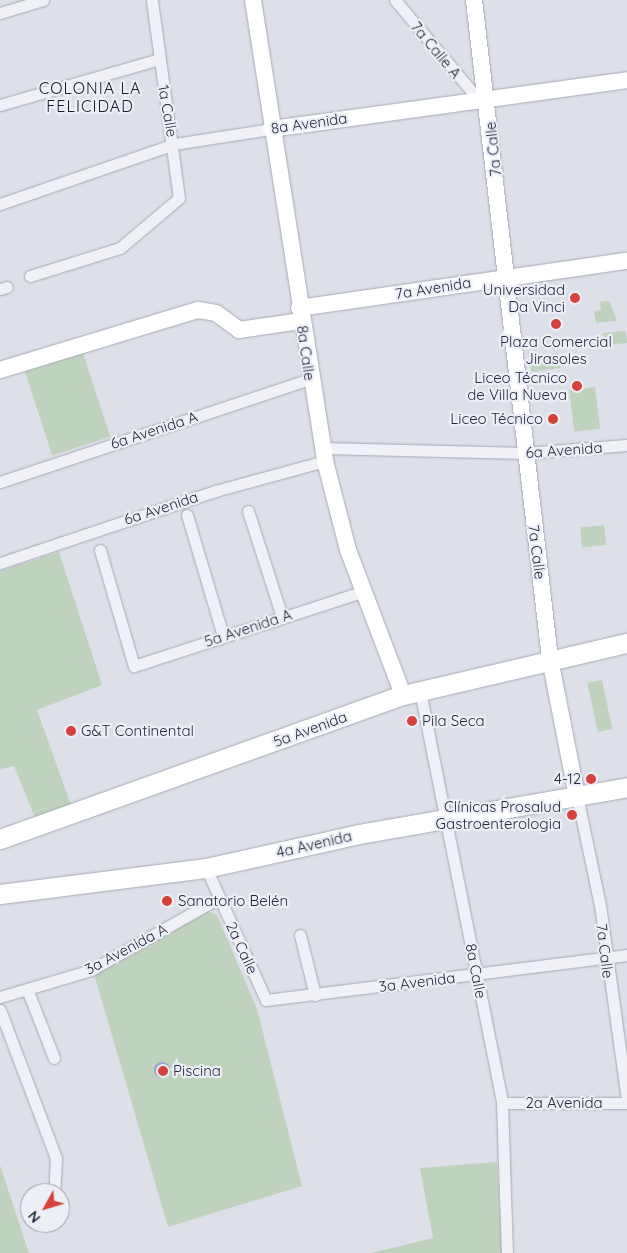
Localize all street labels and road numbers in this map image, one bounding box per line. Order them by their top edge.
street label: 7a Calle A [407,18,465,82]
street label: 1a Calle [155,83,181,139]
street label: 8a Avenida [270,109,348,137]
street label: 7a Calle [481,121,505,177]
street label: 7a Avenida [394,273,472,303]
street label: 8a Calle [293,324,319,382]
street label: 6a Avenida A [108,407,200,453]
street label: 6a Avenida [525,438,603,462]
street label: 6a Avenida [122,488,200,528]
street label: 7a Calle [525,524,549,580]
street label: 5a Avenida A [202,605,294,651]
street label: 5a Avenida [271,707,349,751]
street label: 4a Avenida [275,827,353,861]
street label: 2a Calle [222,919,262,977]
street label: 3a Avenida A [82,920,170,978]
street label: 7a Calle [593,923,617,979]
street label: 8a Calle [462,942,490,1000]
street label: 3a Avenida [378,968,456,996]
street label: 2a Avenida [525,1094,603,1112]

